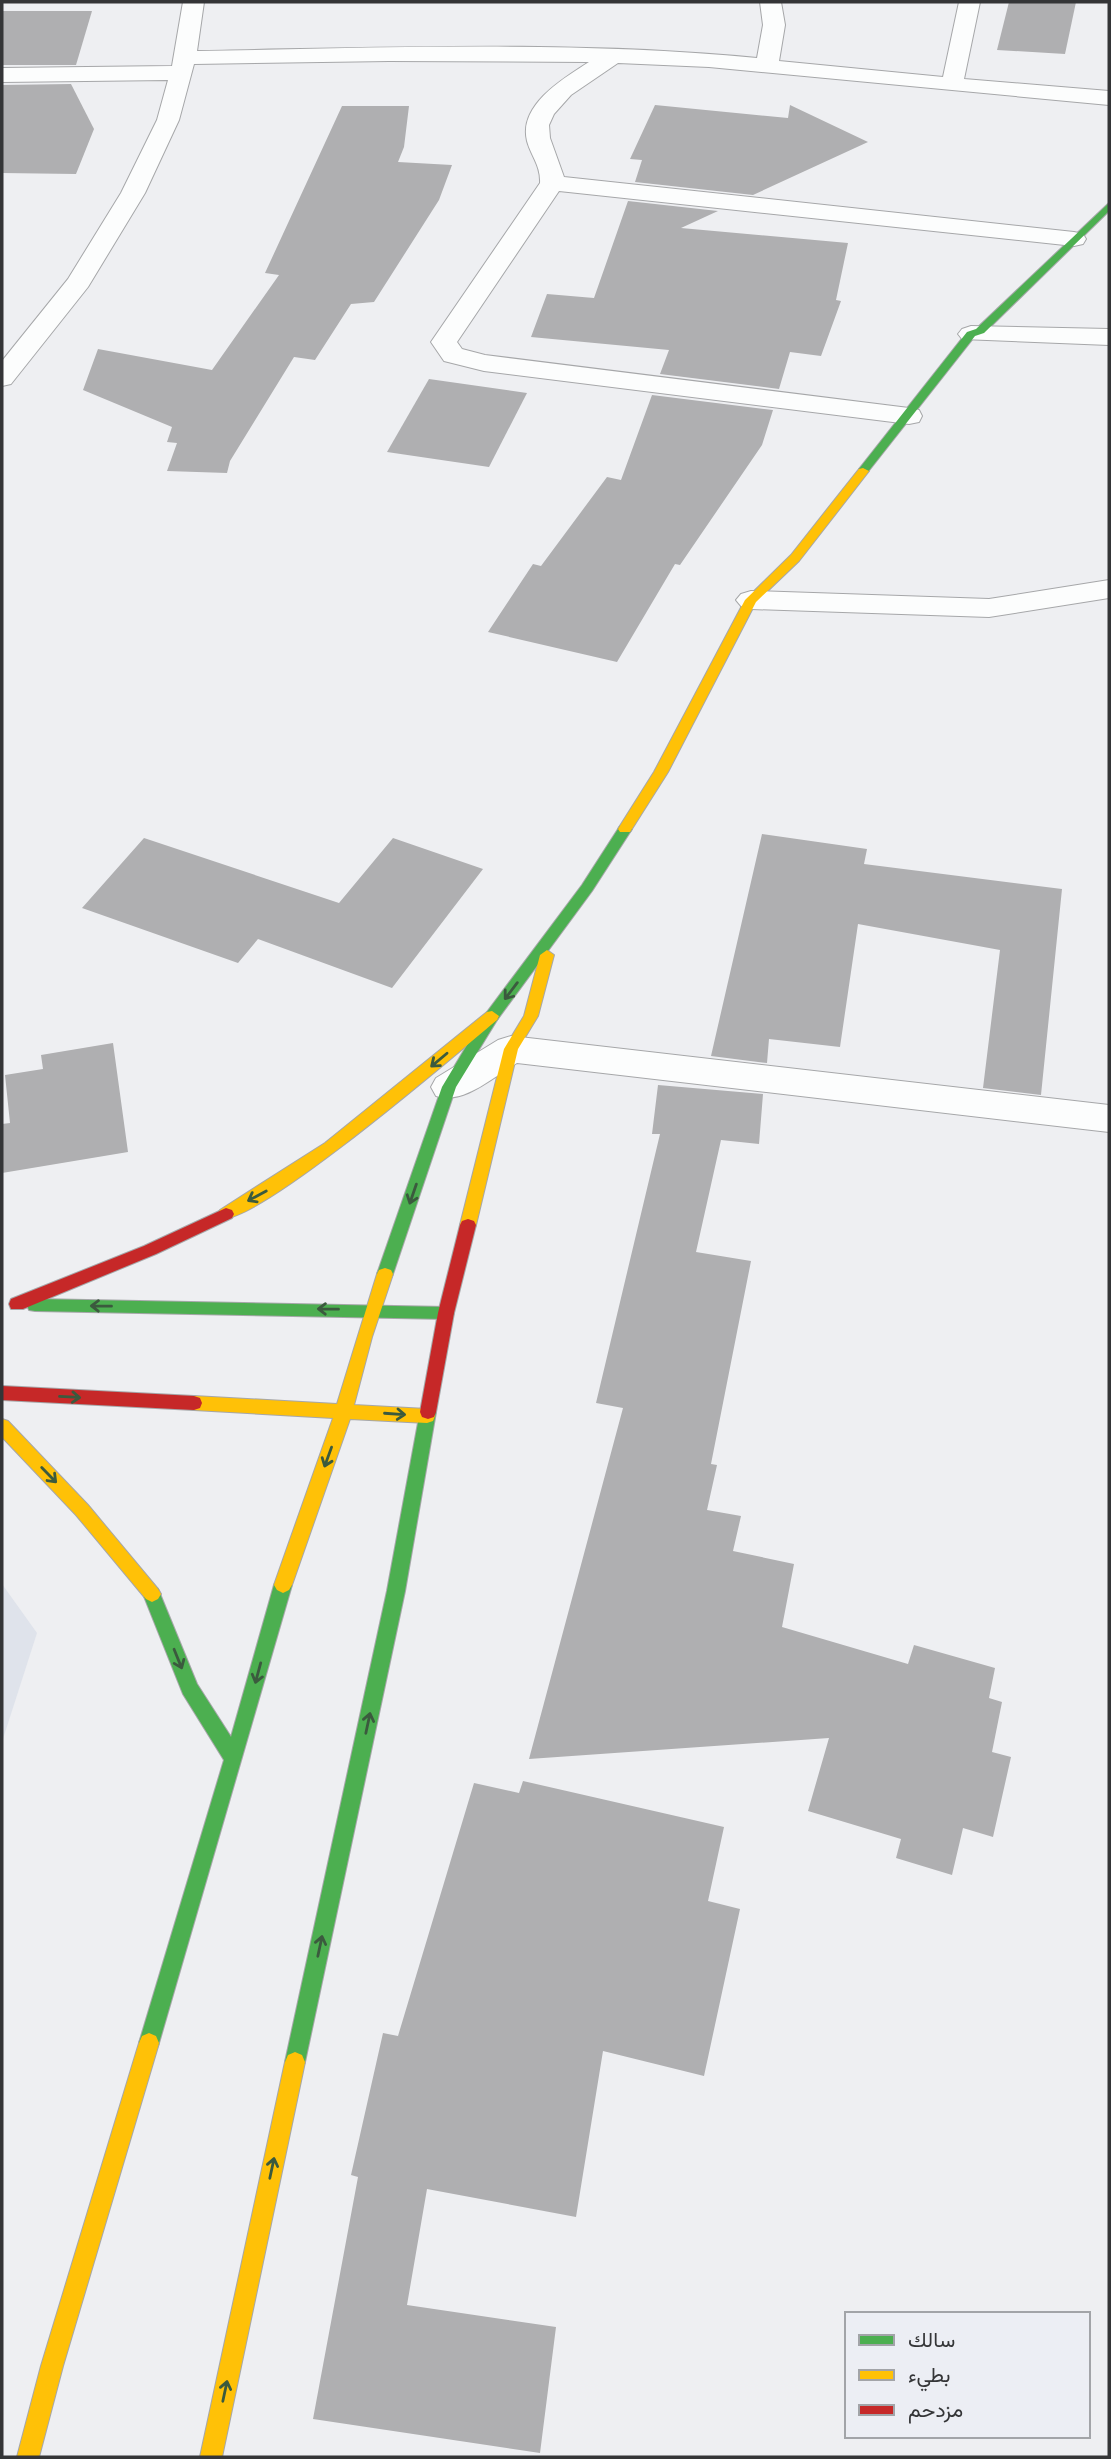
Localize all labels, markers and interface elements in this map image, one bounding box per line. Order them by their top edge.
one-way arrow [504,981,519,1000]
one-way arrow [431,1052,449,1068]
one-way arrow [406,1182,418,1204]
one-way arrow [247,1189,268,1203]
one-way arrow [90,1299,113,1312]
one-way arrow [317,1302,340,1316]
one-way arrow [58,1390,81,1403]
one-way arrow [383,1408,406,1421]
one-way arrow [321,1445,333,1467]
one-way arrow [40,1467,57,1484]
one-way arrow [172,1648,185,1670]
one-way arrow [251,1661,264,1684]
one-way arrow [361,1712,375,1735]
one-way arrow [314,1935,327,1958]
one-way arrow [266,2157,280,2180]
legend [845,2312,1090,2438]
text: سالك [908,2326,955,2352]
text: بطيء [908,2361,951,2392]
one-way arrow [219,2380,232,2402]
text: مزدحم [908,2396,963,2424]

